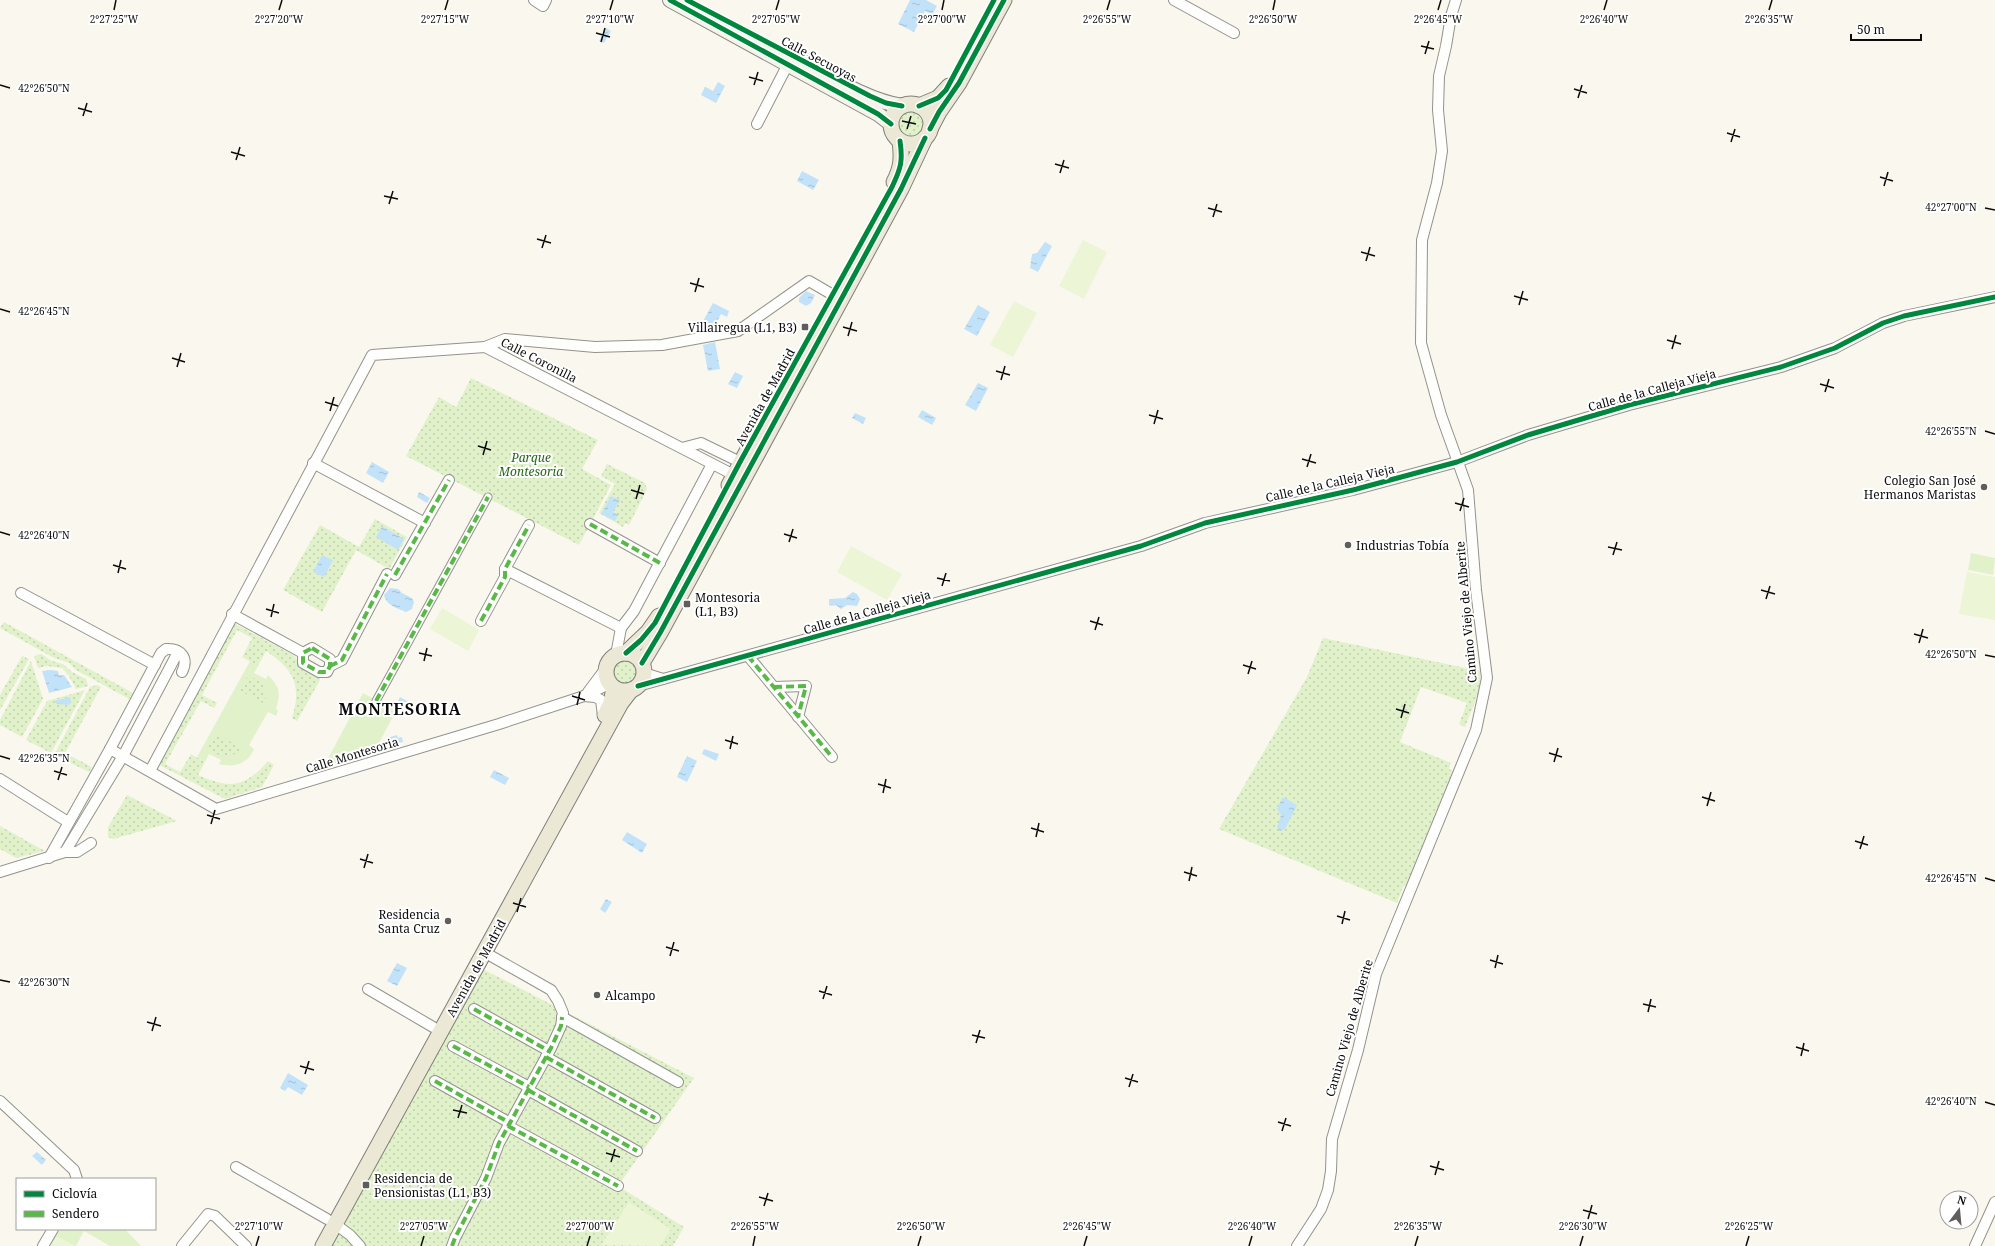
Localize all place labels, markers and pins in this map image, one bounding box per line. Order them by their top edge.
place label: Villairegua (L1, B3) [688,319,797,336]
marker: Villairegua (L1, B3) [800,322,810,332]
place label: Colegio San José Hermanos Maristas [1864,472,1976,503]
marker: Colegio San José Hermanos Maristas [1979,482,1989,492]
place label: Industrias Tobía [1356,537,1449,554]
marker: Industrias Tobía [1343,540,1353,550]
place label: Montesoria (L1, B3) [695,589,760,620]
marker: Montesoria (L1, B3) [682,599,692,609]
place label: Residencia Santa Cruz [378,906,440,937]
marker: Residencia Santa Cruz [443,916,453,926]
place label: Alcampo [605,987,656,1004]
marker: Alcampo [592,990,602,1000]
place label: Residencia de Pensionistas (L1, B3) [374,1170,491,1201]
marker: Residencia de Pensionistas (L1, B3) [361,1180,371,1190]

